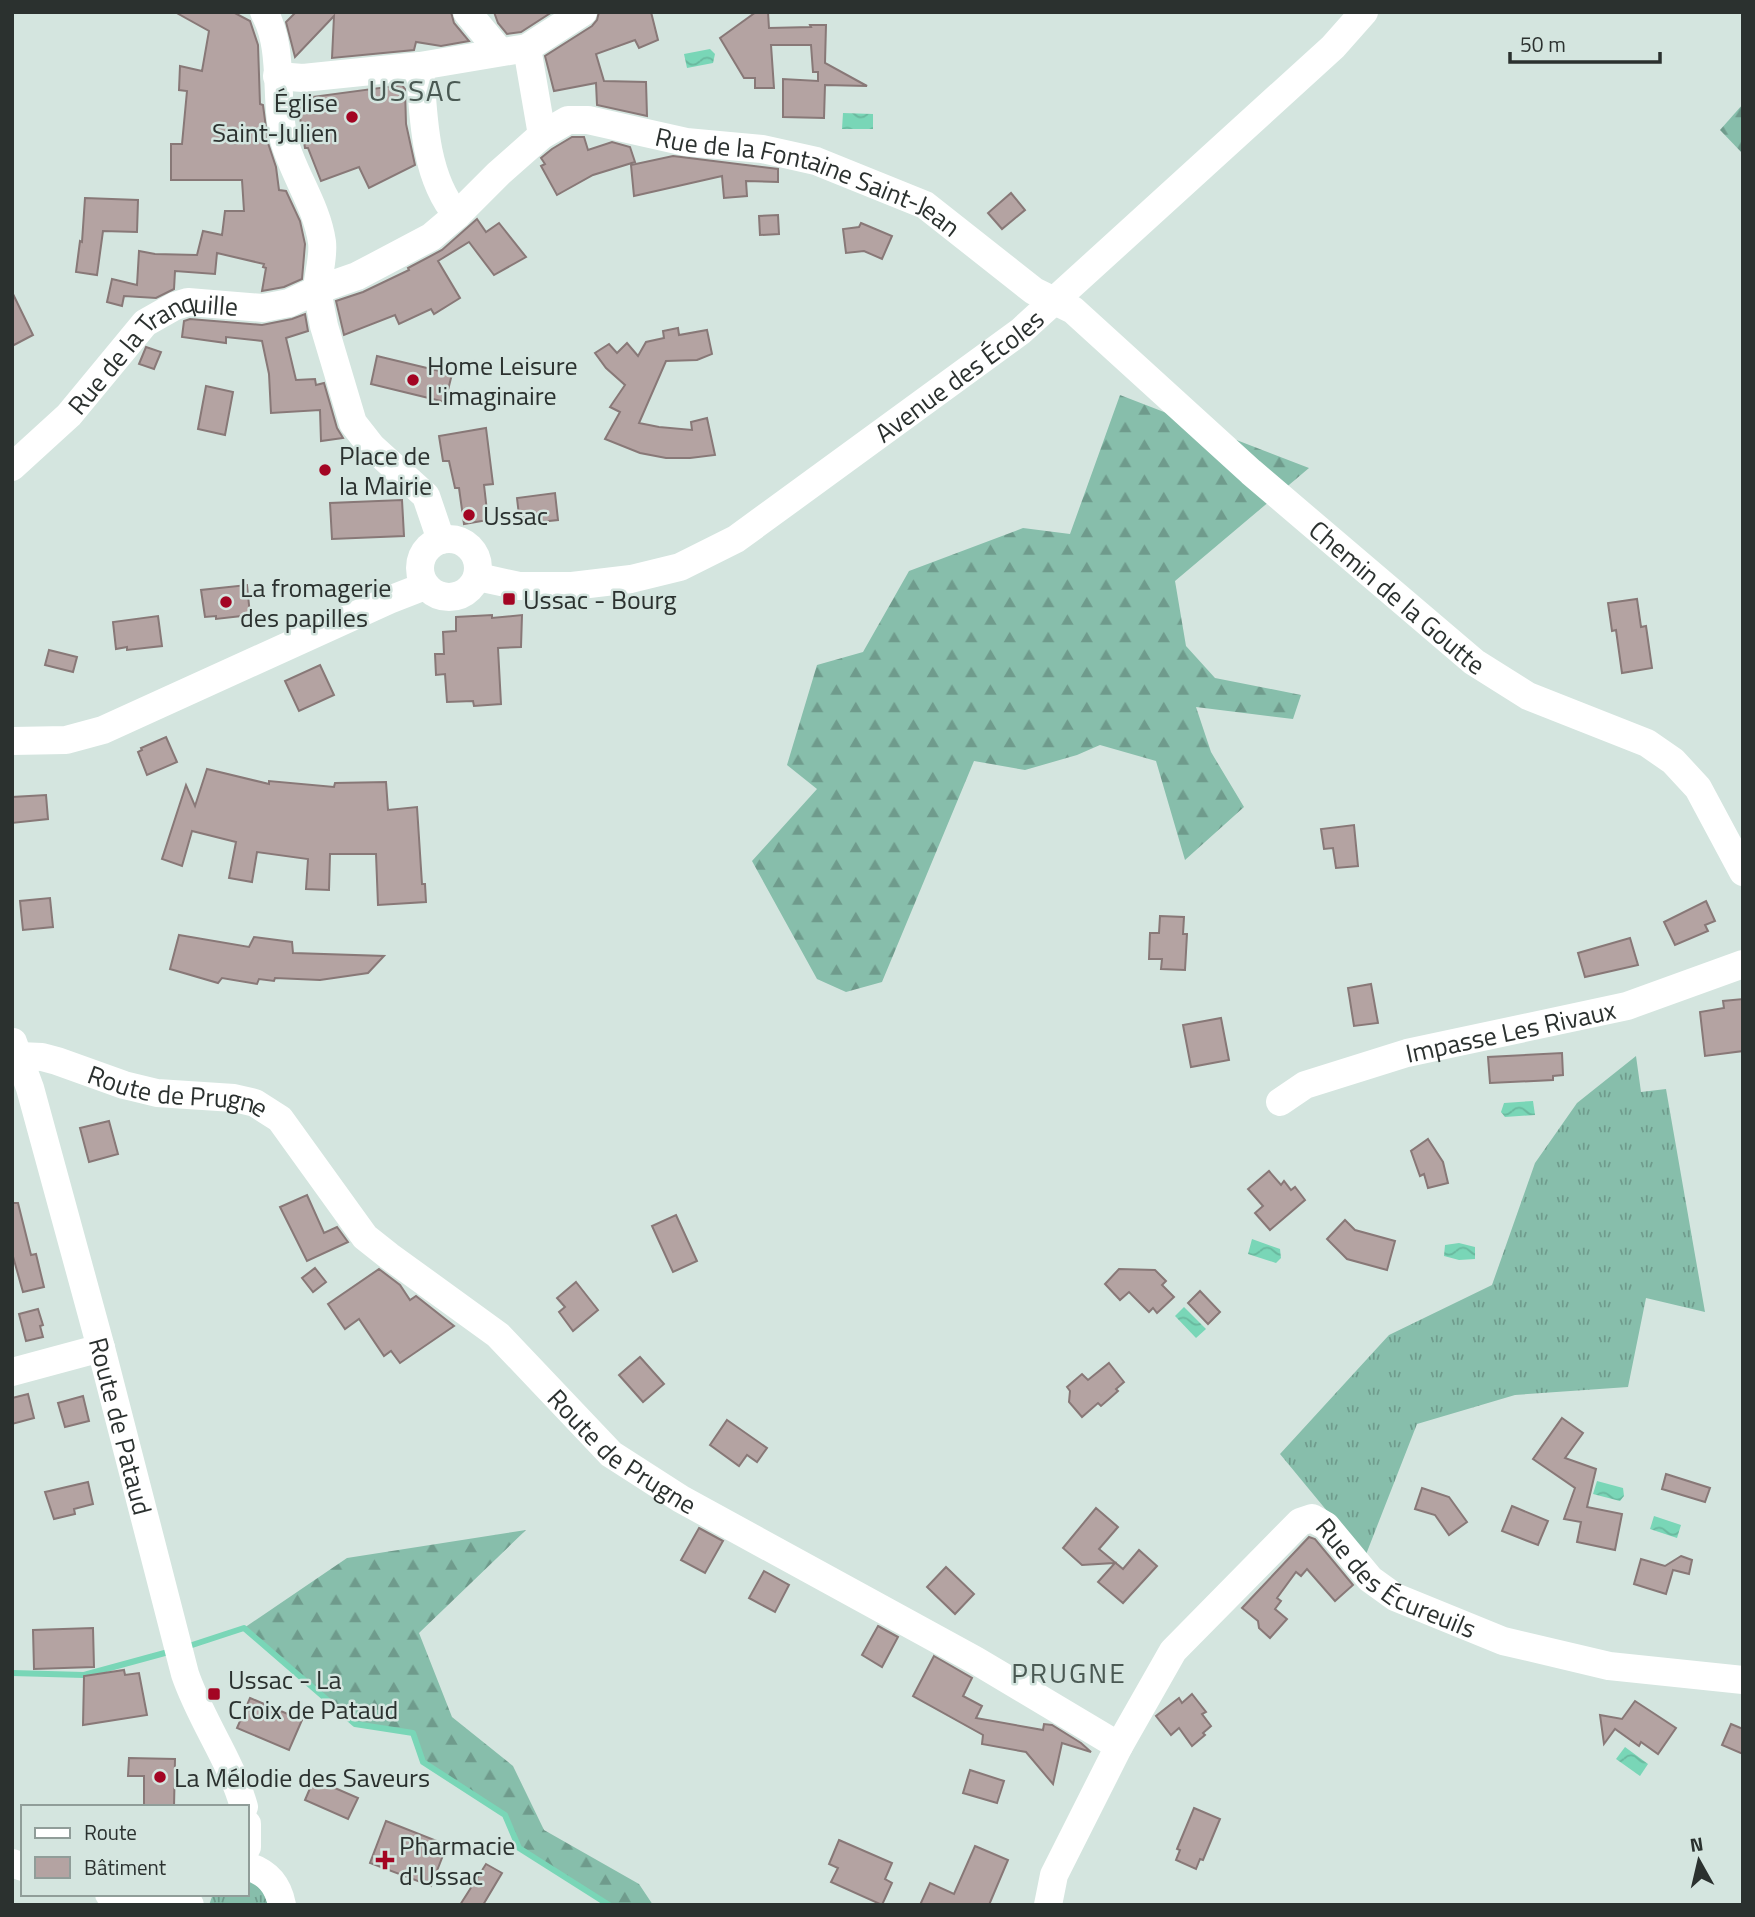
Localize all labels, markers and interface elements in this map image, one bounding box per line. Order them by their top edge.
scale bar [1510,21,1660,65]
text: 50 m [1520,28,1566,60]
district label: USSAC [368,67,464,113]
place label: Église Saint-Julien [212,83,338,152]
marker: Église Saint-Julien [344,109,360,125]
street label: Rue de la Fontaine Saint-Jean [652,116,969,246]
street label: Rue de la Tranquille [58,282,240,423]
street label: Avenue des Écoles [866,300,1052,451]
place label: Home Leisure L'imaginaire [427,346,578,415]
marker: Home Leisure L'imaginaire [405,372,421,388]
place label: Place de la Mairie [339,436,432,505]
marker: Place de la Mairie [317,462,333,478]
place label: Ussac [483,496,548,535]
marker: Ussac [461,507,477,523]
street label: Chemin de la Goutte [1301,510,1493,684]
place label: La fromagerie des papilles [240,568,391,637]
place label: Ussac - Bourg [523,580,677,619]
marker: Ussac - Bourg [501,591,517,607]
marker: La fromagerie des papilles [218,594,234,610]
street label: Impasse Les Rivaux [1402,989,1619,1072]
street label: Route de Prugne [83,1054,276,1126]
street label: Route de Pataud [79,1333,163,1519]
street label: Route de Prugne [539,1380,704,1523]
street label: Rue des Écureuils [1307,1509,1482,1648]
district label: PRUGNE [1011,1651,1127,1694]
place label: Ussac - La Croix de Pataud [228,1660,398,1729]
marker: Ussac - La Croix de Pataud [206,1686,222,1702]
place label: La Mélodie des Saveurs [174,1758,430,1797]
marker: La Mélodie des Saveurs [152,1769,168,1785]
legend [21,1805,248,1896]
text: Route [84,1816,137,1848]
place label: Pharmacie d'Ussac [399,1826,515,1895]
north arrow [1664,1826,1734,1896]
text: N [1688,1828,1705,1859]
text: Bâtiment [84,1851,167,1883]
marker: Pharmacie d'Ussac [377,1852,393,1868]

